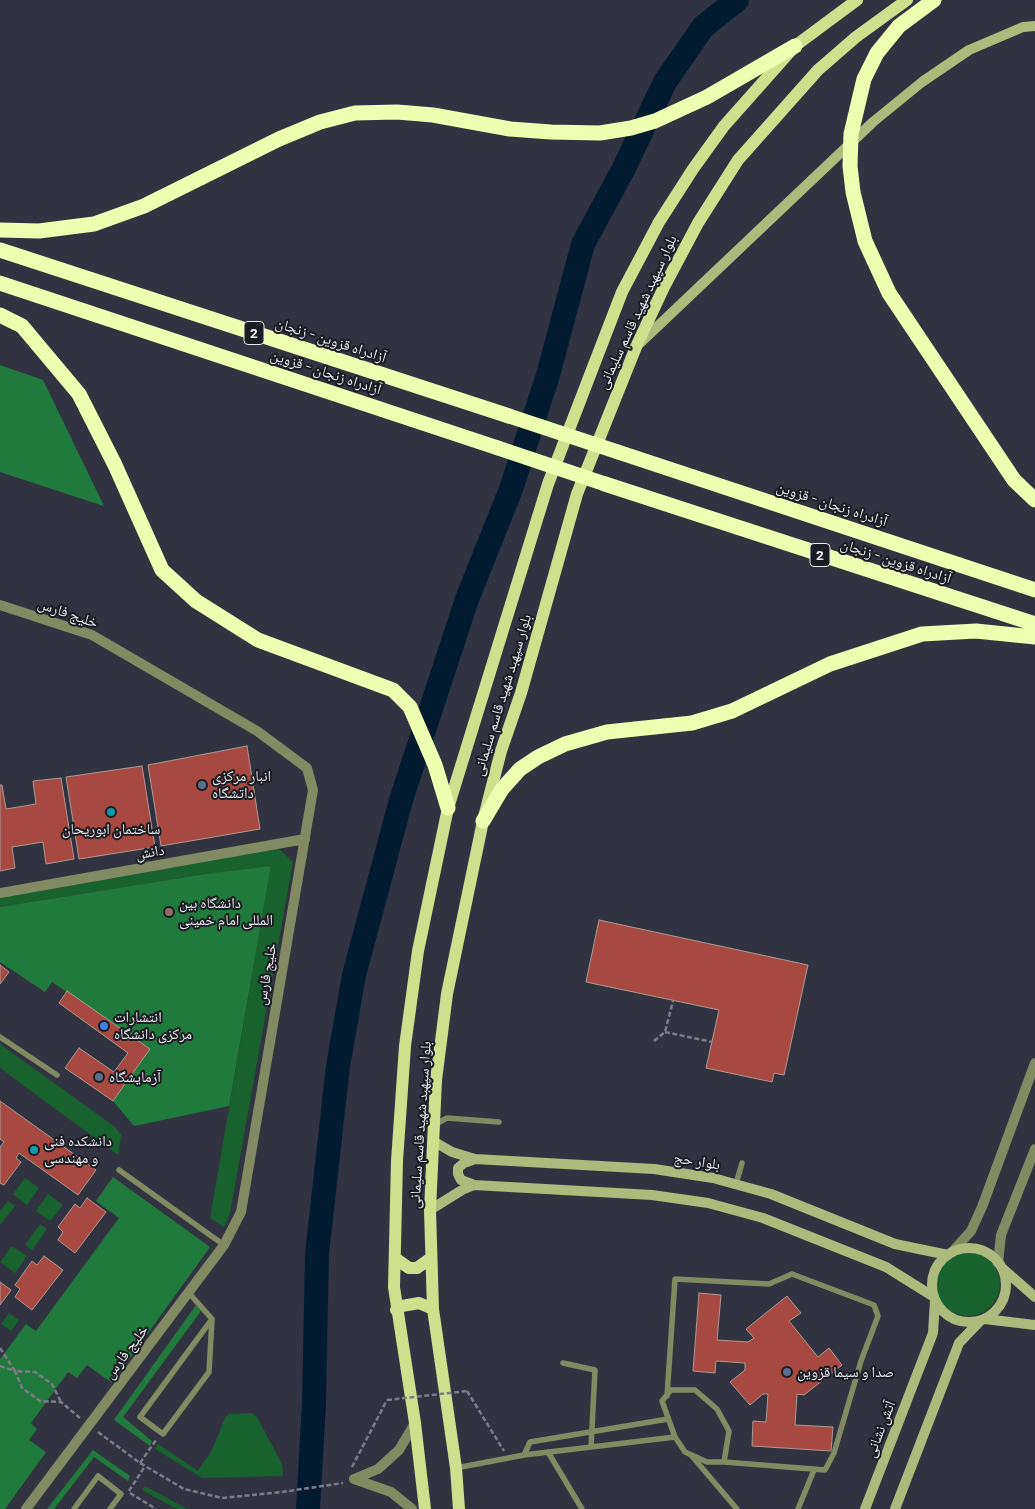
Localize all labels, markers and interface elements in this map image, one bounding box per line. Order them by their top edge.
street label: بلوار سپهبد شهید قاسم سلیمانی [593,232,681,392]
street label: آزادراه قزوین - زنجان [273,314,389,366]
road number: 2 [244,322,264,344]
street label: آزادراه زنجان - قزوین [268,346,384,398]
street label: آزادراه زنجان - قزوین [774,478,890,530]
street label: آزادراه قزوین - زنجان [838,535,954,587]
road number: 2 [810,544,830,566]
street label: خلیج فارس [35,594,101,632]
street label: بلوار سپهبد شهید قاسم سلیمانی [469,612,535,778]
place label: انبار مرکزی داتشگاه [212,767,271,802]
marker: انبار مرکزی داتشگاه [196,779,208,791]
marker: ساختمان ابوریحان [105,806,117,818]
place label: ساختمان ابوریحان [62,820,160,838]
street label: دانش [134,841,166,863]
place label: دانشگاه بین المللی امام خمینی [179,894,273,929]
marker: دانشگاه بین المللی امام خمینی [163,906,175,918]
street label: خلیج فارس [252,942,280,1006]
place label: انتشارات مرکزی دانشگاه [114,1008,192,1043]
marker: انتشارات مرکزی دانشگاه [98,1020,110,1032]
street label: بلوار سپهبد شهید قاسم سلیمانی [405,1041,435,1209]
place label: آزمایشگاه [109,1068,161,1086]
marker: آزمایشگاه [93,1071,105,1083]
place label: دانشکده فنی و مهندسی [44,1132,112,1167]
marker: دانشکده فنی و مهندسی [28,1144,40,1156]
street label: بلوار حج [673,1148,721,1174]
street label: خلیج فارس [100,1322,152,1382]
place label: صدا و سیما قزوین [797,1363,894,1381]
marker: صدا و سیما قزوین [781,1366,793,1378]
street label: آتش نشانی [861,1398,899,1460]

